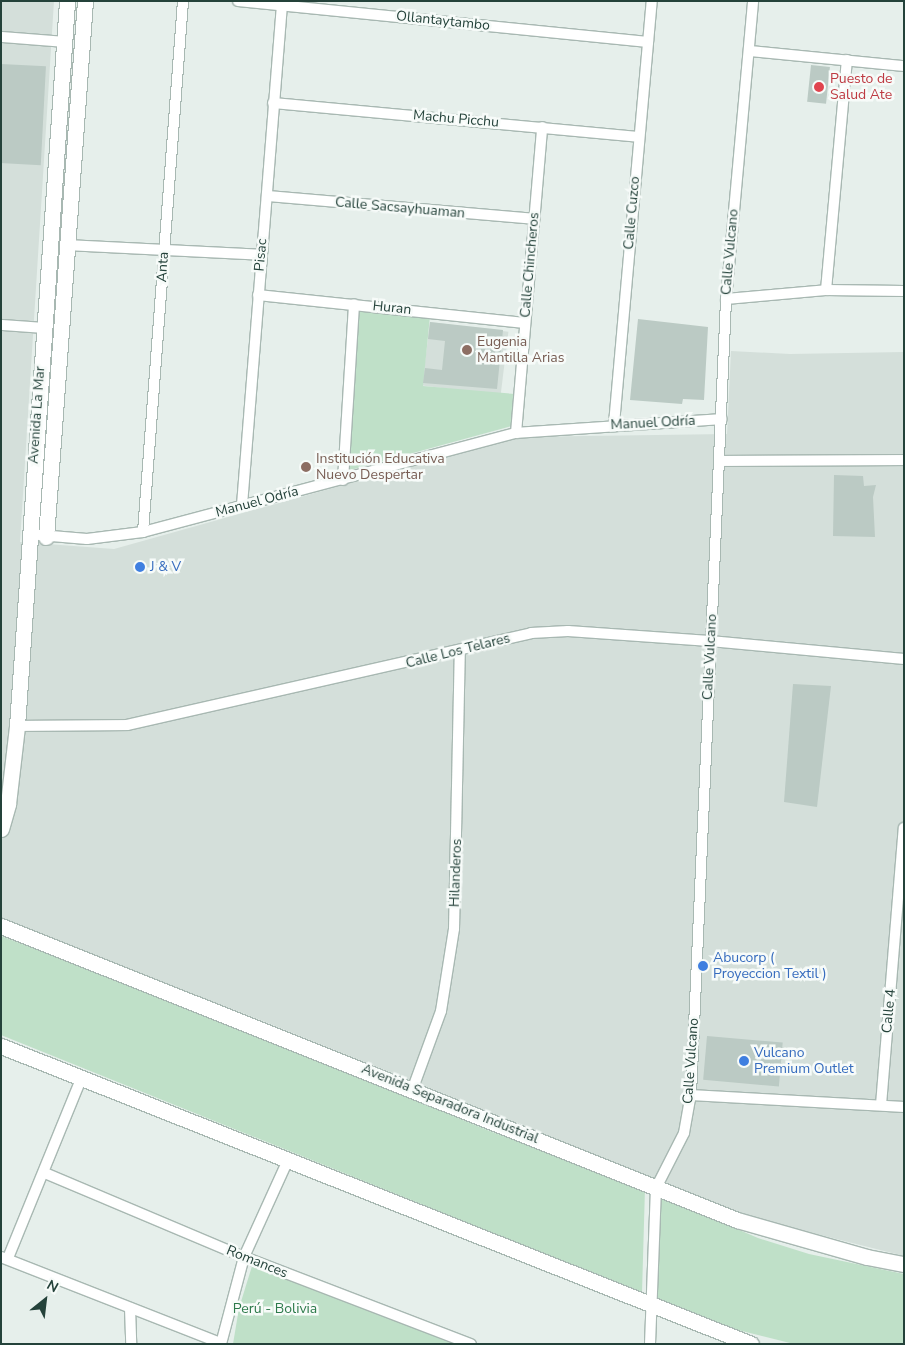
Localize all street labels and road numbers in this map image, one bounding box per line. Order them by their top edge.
street label: Ollantaytambo [395,8,491,34]
street label: Machu Picchu [412,107,500,131]
street label: Calle Cuzco [620,176,644,250]
street label: Calle Sacsayhuaman [334,194,466,222]
street label: Calle Vulcano [718,208,742,296]
street label: Calle Chincheros [517,212,543,318]
street label: Pisac [251,238,271,272]
street label: Anta [154,251,172,283]
street label: Huran [372,298,412,318]
street label: Avenida La Mar [25,366,49,464]
street label: Manuel Odría [610,412,696,434]
street label: Manuel Odría [214,483,300,521]
street label: Calle Vulcano [699,613,721,701]
street label: Calle Los Telares [404,630,512,672]
street label: Hilanderos [446,838,466,908]
street label: Calle 4 [879,988,899,1034]
street label: Calle Vulcano [680,1017,702,1105]
street label: Avenida Separadora Industrial [359,1061,541,1147]
street label: Romances [224,1242,290,1282]

